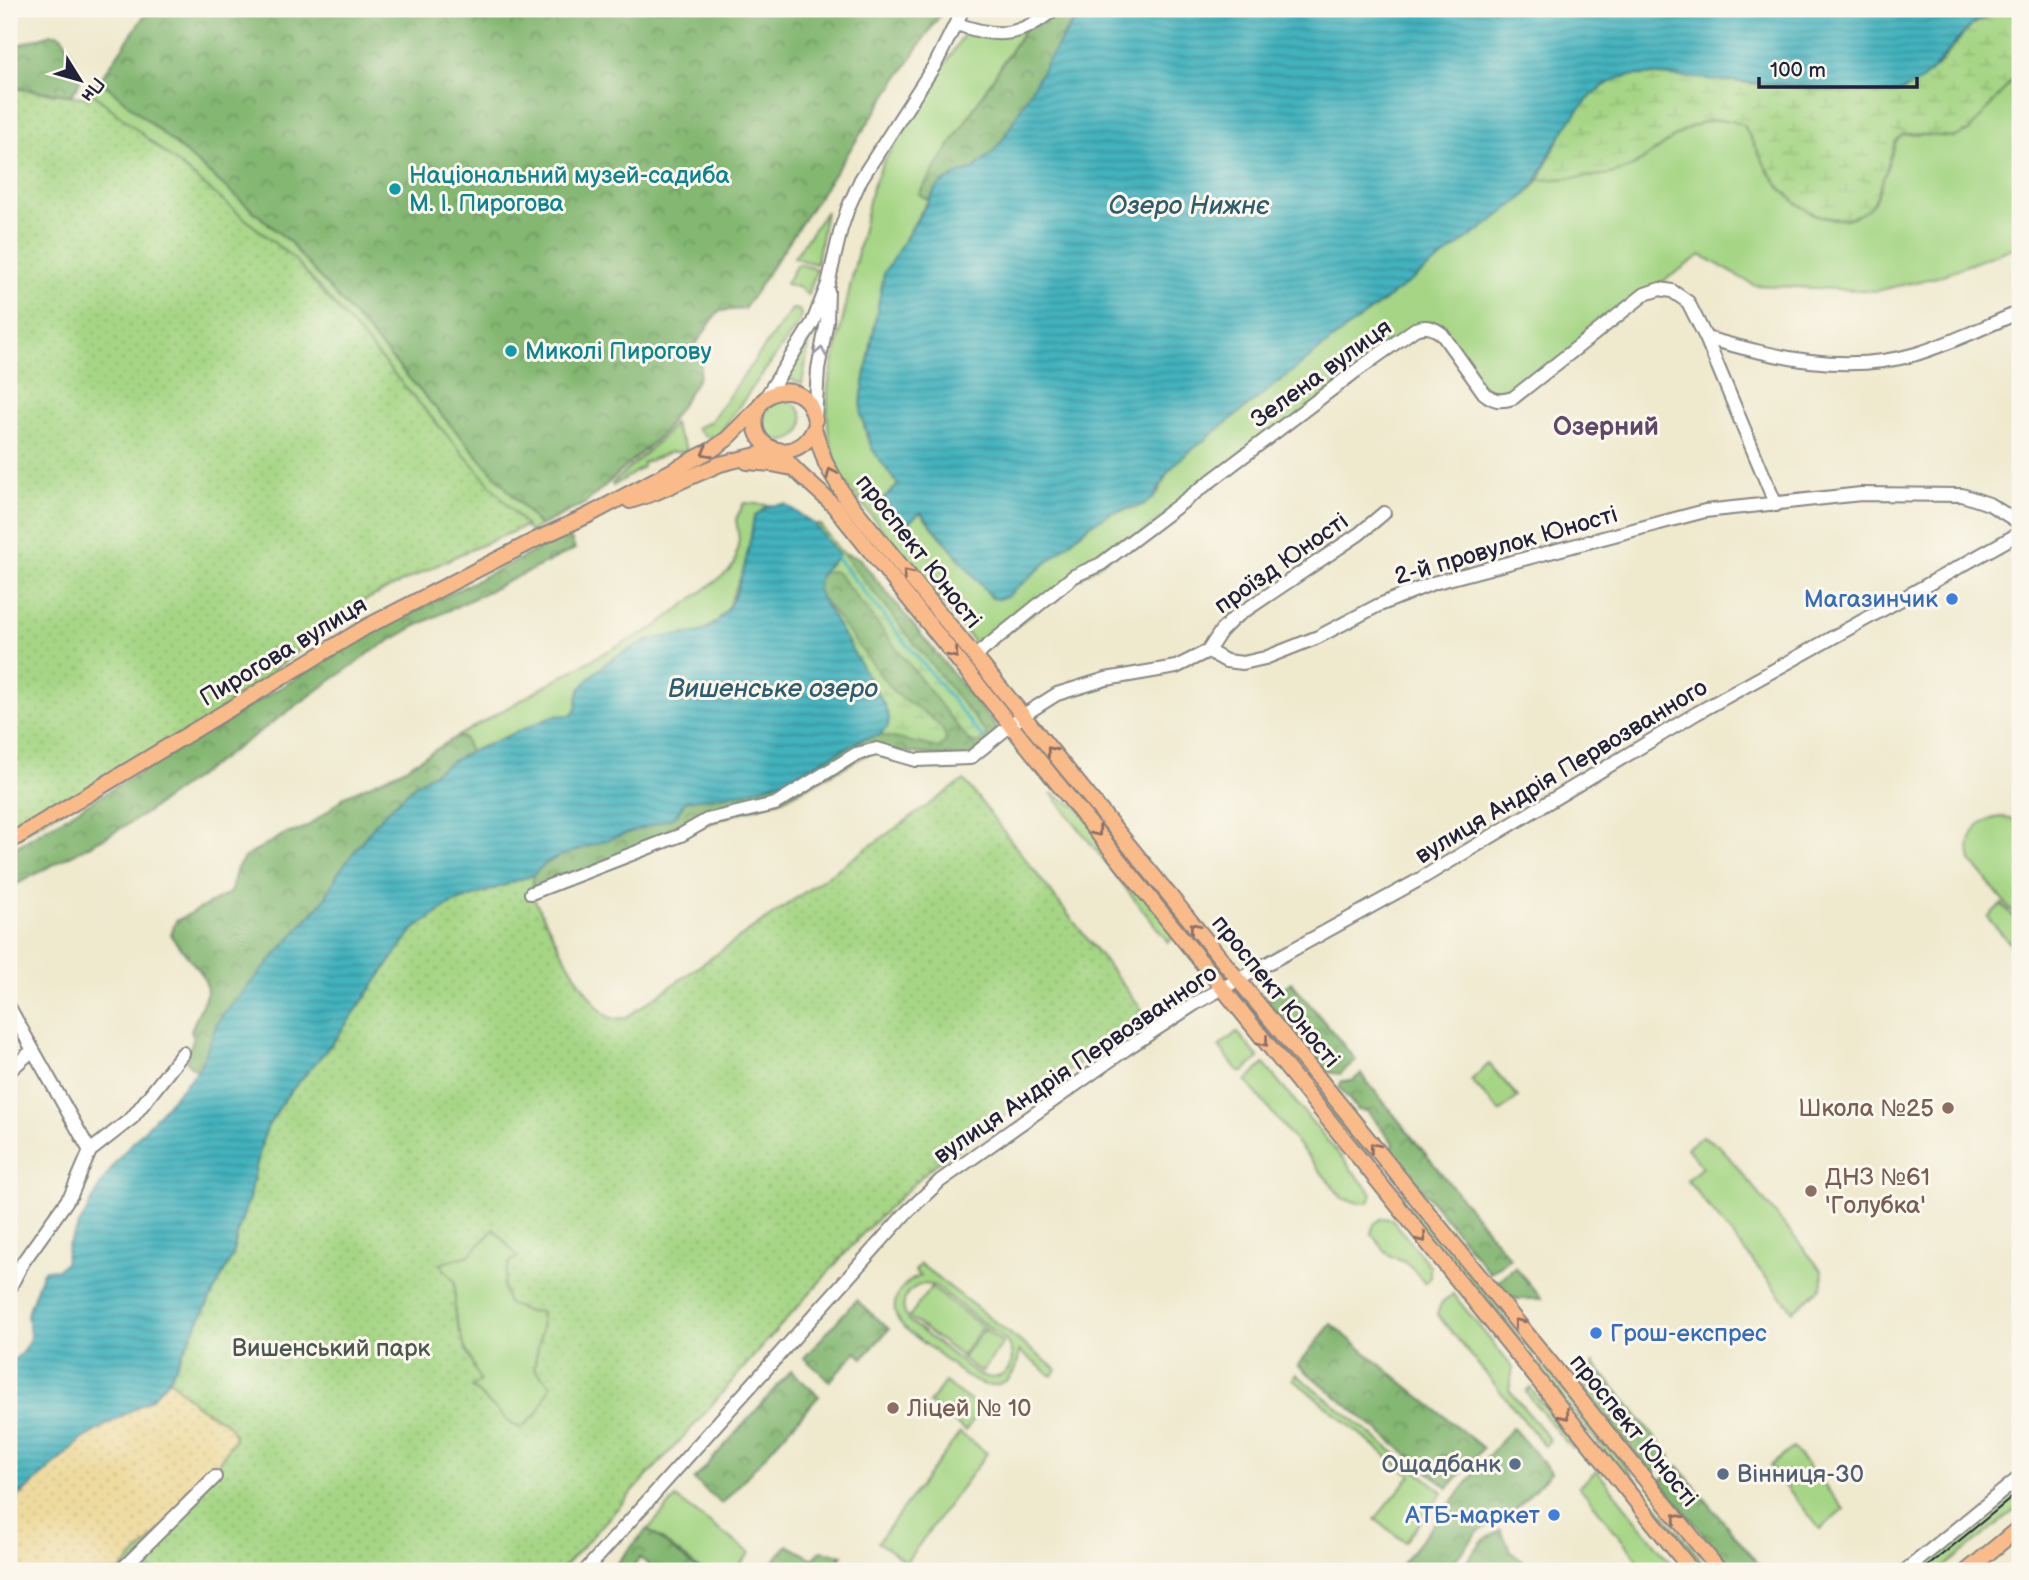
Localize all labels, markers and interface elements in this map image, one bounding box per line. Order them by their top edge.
north arrow [46,46,116,116]
scale bar [1759,46,1917,90]
text: 100 m [1770,58,1826,83]
text: Пн [76,72,109,106]
place label: Національний музей-садиба М. І. Пирогова [409,161,730,218]
marker: Національний музей-садиба М. І. Пирогова [387,181,403,197]
water label: Озеро Нижнє [1108,191,1270,222]
street label: Зелена вулиця [1245,313,1397,434]
place label: Миколі Пирогову [525,337,711,366]
marker: Миколі Пирогову [503,343,519,359]
one-way arrow [813,346,828,358]
district label: Озерний [1553,412,1659,443]
one-way arrow [701,444,714,457]
one-way arrow [825,468,839,480]
street label: проспект Юності [849,468,988,634]
street label: 2-й провулок Юності [1391,500,1621,591]
street label: проїзд Юності [1209,507,1354,620]
one-way arrow [903,570,915,583]
place label: Магазинчик [1804,585,1938,614]
street label: Пирогова вулиця [194,590,372,713]
marker: Магазинчик [1944,591,1960,607]
one-way arrow [946,647,959,659]
street label: вулиця Андрія Первозванного [1410,673,1713,870]
water label: Вишенське озеро [668,674,878,705]
one-way arrow [1046,747,1059,759]
one-way arrow [1088,824,1101,837]
street label: проспект Юності [1205,909,1346,1073]
one-way arrow [1190,923,1203,935]
street label: вулиця Андрія Первозванного [928,959,1222,1170]
one-way arrow [1255,1034,1268,1046]
place label: Школа №25 [1798,1094,1934,1123]
marker: Школа №25 [1940,1100,1956,1116]
one-way arrow [1370,1142,1382,1155]
place label: ДНЗ №61 'Голубка' [1825,1163,1930,1220]
marker: ДНЗ №61 'Голубка' [1803,1183,1819,1199]
one-way arrow [1414,1229,1426,1242]
one-way arrow [1513,1318,1526,1331]
place label: Грош-експрес [1610,1319,1767,1348]
marker: Грош-експрес [1588,1325,1604,1341]
park label: Вишенський парк [232,1334,430,1363]
street label: проспект Юності [1563,1348,1704,1512]
place label: Ліцей № 10 [906,1394,1031,1423]
marker: Ліцей № 10 [885,1400,901,1416]
one-way arrow [1557,1406,1569,1419]
place label: Ощадбанк [1382,1450,1501,1479]
marker: Ощадбанк [1507,1456,1523,1472]
place label: Вінниця-30 [1737,1460,1864,1489]
marker: Вінниця-30 [1715,1466,1731,1482]
place label: АТБ-маркет [1404,1501,1540,1530]
marker: АТБ-маркет [1546,1507,1562,1523]
one-way arrow [1673,1514,1685,1527]

